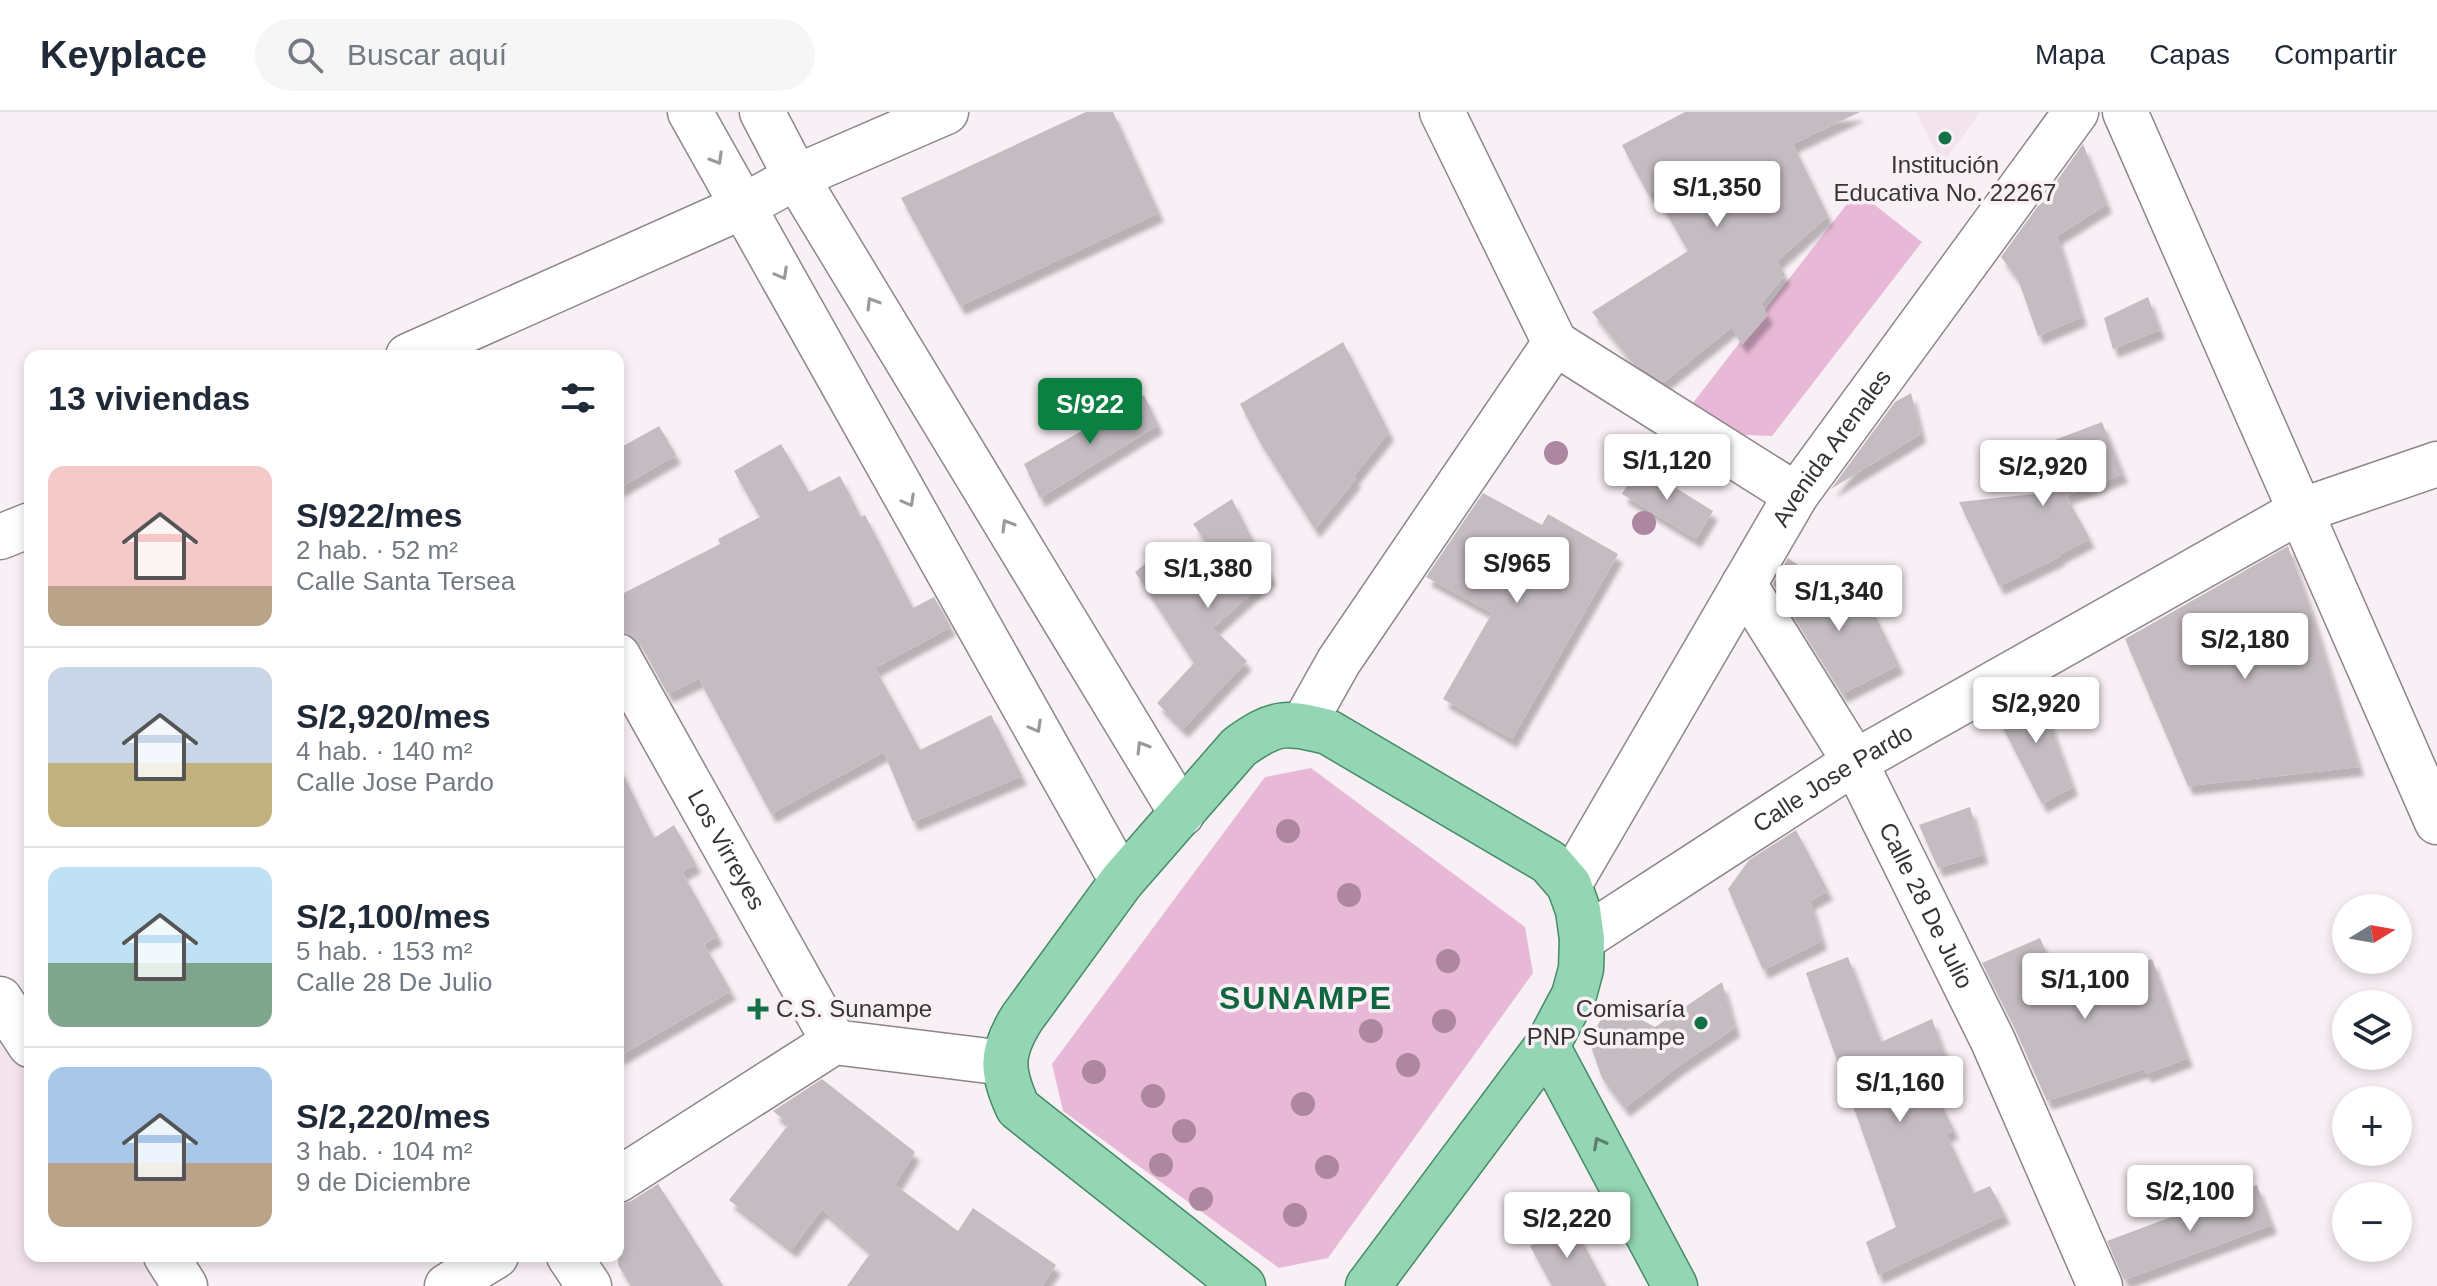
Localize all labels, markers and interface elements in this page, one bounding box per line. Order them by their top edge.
search box [255,19,815,91]
icon: search [283,33,327,77]
text: Keyplace [40,34,207,76]
text: Buscar aquí [347,38,507,71]
text: Mapa [2035,39,2105,70]
text: Capas [2149,39,2230,70]
text: Compartir [2274,39,2397,70]
marker: Institución Educativa No. 22267 [1936,129,1954,147]
one-way arrow [707,150,723,165]
place label: Institución Educativa No. 22267 [1834,151,2056,206]
pin: S/1,350 [1643,161,1791,229]
text: S/1,350 [1672,172,1762,202]
one-way arrow [772,265,788,280]
one-way arrow [867,297,882,312]
street label: Avenida Arenales [1767,364,1896,531]
icon: filters [556,376,600,420]
pin: S/922 [1034,378,1146,446]
text: 13 viviendas [48,379,250,417]
text: S/922 [1056,389,1124,419]
pin: S/1,120 [1593,434,1741,502]
pin: S/2,920 [1969,440,2117,508]
text: S/1,120 [1622,445,1712,475]
text: S/2,920 [1998,451,2088,481]
one-way arrow [899,492,915,506]
text: S/922/mes [296,496,462,534]
icon: home [112,498,208,594]
one-way arrow [1001,519,1017,534]
text: 2 hab. · 52 m² [296,535,458,565]
pin: S/965 [1461,537,1573,605]
pin: S/1,380 [1134,542,1282,610]
text: S/965 [1483,548,1551,578]
text: S/1,380 [1163,553,1253,583]
pin: S/1,340 [1765,565,1913,633]
text: Calle Santa Tersea [296,566,515,596]
text: S/1,340 [1794,576,1884,606]
pin: S/2,180 [2171,613,2319,681]
text: S/2,180 [2200,624,2290,654]
pin: S/2,920 [1962,677,2110,745]
text: S/2,920 [1991,688,2081,718]
text: S/2,920/mes [296,697,491,735]
icon: home [112,699,208,795]
street label: Calle Jose Pardo [1748,718,1917,838]
one-way arrow [1026,719,1042,733]
text: 4 hab. · 140 m² [296,736,472,766]
one-way arrow [1136,741,1152,756]
text: Calle Jose Pardo [296,767,494,797]
street label: Los Virreyes [683,785,771,914]
street label: Calle 28 De Julio [1874,818,1979,993]
north arrow [2332,894,2412,974]
map controls [2332,894,2412,1262]
text: S/2,100/mes [296,897,491,935]
icon: home [112,899,208,995]
text: 5 hab. · 153 m² [296,936,472,966]
pin: S/1,100 [2011,953,2159,1021]
text: S/1,100 [2040,964,2130,994]
text: Calle 28 De Julio [296,967,493,997]
district label: SUNAMPE [1219,980,1393,1016]
button: layers [2332,990,2412,1070]
place label: C.S. Sunampe [776,995,932,1022]
place label: Comisaría PNP Sunampe [1527,995,1686,1050]
marker: C.S. Sunampe [747,998,769,1020]
marker: Comisaría PNP Sunampe [1692,1014,1710,1032]
pin: S/1,160 [1826,1056,1974,1124]
text: S/1,160 [1855,1067,1945,1097]
button: + [2332,1086,2412,1166]
text: S/2,220/mes [296,1097,491,1135]
icon: home [112,1099,208,1195]
text: 3 hab. · 104 m² [296,1136,472,1166]
one-way arrow [1593,1137,1608,1152]
pin: S/2,100 [2116,1165,2264,1233]
text: 9 de Diciembre [296,1167,471,1197]
text: S/2,100 [2145,1176,2235,1206]
button: − [2332,1182,2412,1262]
pin: S/2,220 [1493,1192,1641,1260]
text: S/2,220 [1522,1203,1612,1233]

